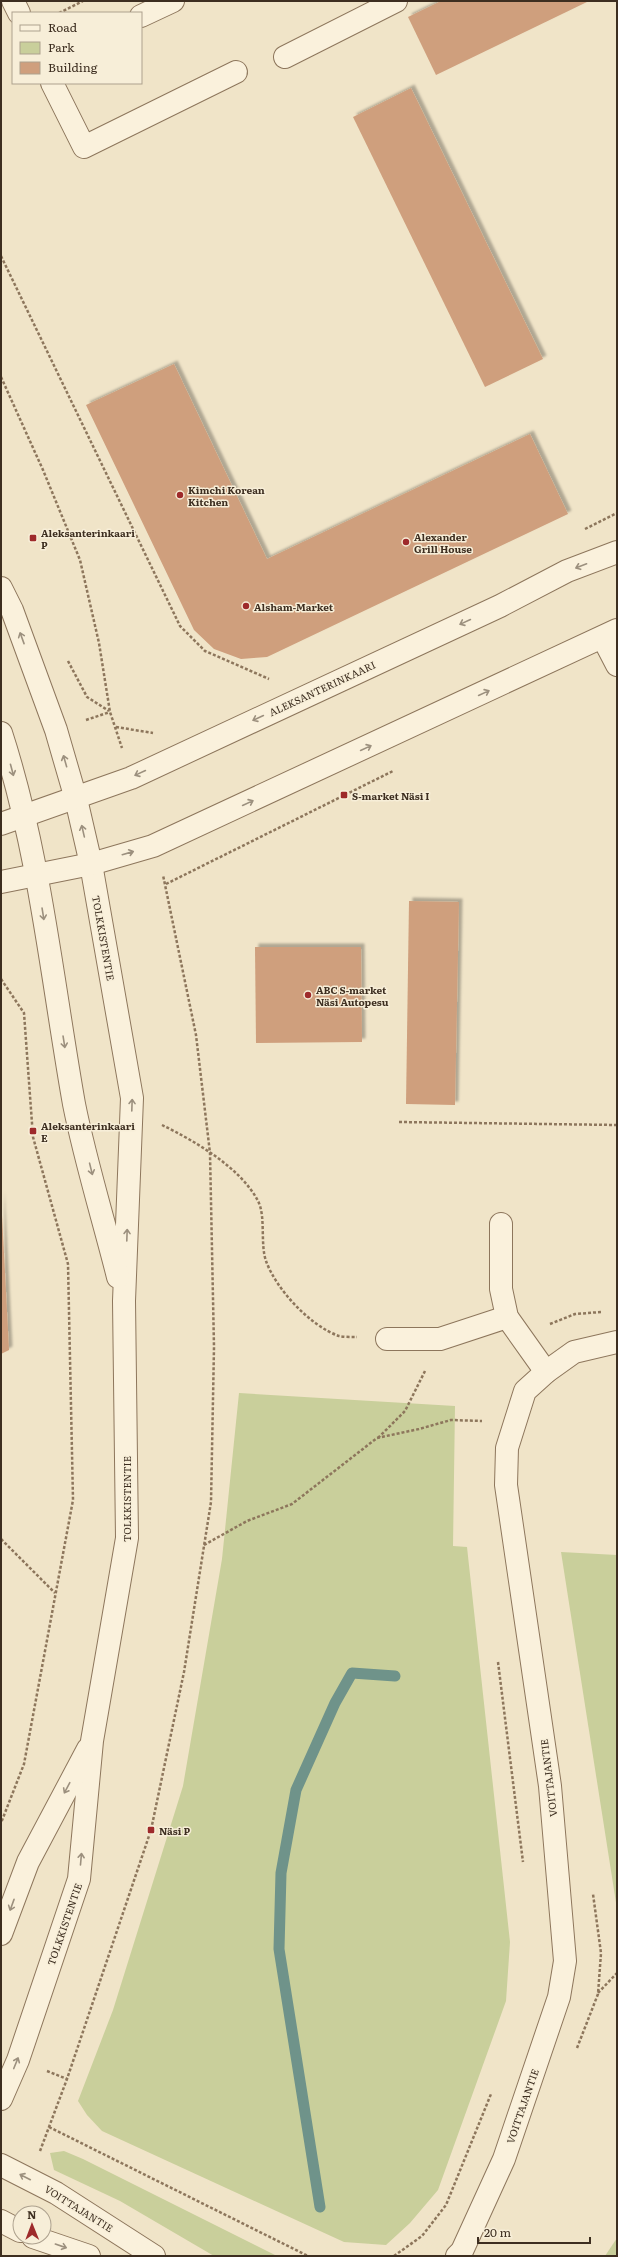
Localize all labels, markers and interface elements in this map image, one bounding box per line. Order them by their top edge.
legend [12,12,142,84]
text: Road [48,18,78,36]
text: Park [48,38,75,56]
text: Building [48,58,98,76]
place label: Kimchi Korean Kitchen [188,482,265,509]
marker: Kimchi Korean Kitchen [175,490,185,500]
place label: Aleksanterinkaari P [41,525,135,552]
place label: Alexander Grill House [414,529,472,556]
marker: Aleksanterinkaari P [28,533,38,543]
marker: Alexander Grill House [401,537,411,547]
one-way arrow [575,563,587,571]
place label: Alsham-Market [254,599,334,614]
marker: Alsham-Market [241,601,251,611]
one-way arrow [459,619,471,626]
one-way arrow [18,633,26,645]
street label: ALEKSANTERINKAARI [266,657,378,719]
one-way arrow [477,689,489,696]
one-way arrow [252,715,264,722]
one-way arrow [359,744,371,751]
one-way arrow [61,755,68,768]
one-way arrow [8,763,16,776]
one-way arrow [134,770,146,777]
place label: S-market Näsi I [352,788,430,803]
marker: S-market Näsi I [339,790,349,800]
one-way arrow [241,798,253,806]
one-way arrow [79,825,87,838]
one-way arrow [121,849,134,856]
street label: TOLKKISTENTIE [89,894,119,982]
one-way arrow [39,907,47,920]
place label: ABC S-market Näsi Autopesu [316,982,389,1009]
marker: ABC S-market Näsi Autopesu [303,990,313,1000]
one-way arrow [60,1035,68,1048]
one-way arrow [128,1099,135,1112]
place label: Aleksanterinkaari E [41,1118,135,1145]
marker: Aleksanterinkaari E [28,1126,38,1136]
one-way arrow [88,1163,95,1176]
one-way arrow [123,1229,131,1242]
street label: TOLKKISTENTIE [119,1456,134,1542]
street label: VOITTAJANTIE [536,1738,560,1818]
one-way arrow [63,1781,71,1793]
place label: Näsi P [159,1823,190,1838]
marker: Näsi P [146,1825,156,1835]
one-way arrow [77,1853,85,1866]
street label: TOLKKISTENTIE [43,1881,85,1967]
one-way arrow [7,1898,15,1910]
one-way arrow [13,2057,21,2069]
street label: VOITTAJANTIE [502,2067,542,2145]
one-way arrow [19,2173,31,2180]
street label: VOITTAJANTIE [42,2181,116,2235]
north arrow [12,2205,52,2245]
text: N [27,2206,37,2222]
scale bar [478,2219,590,2245]
text: 20 m [484,2223,511,2241]
one-way arrow [54,2243,66,2251]

